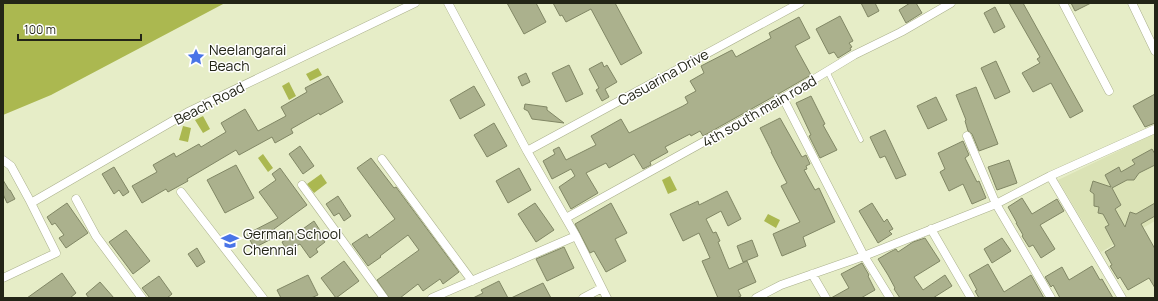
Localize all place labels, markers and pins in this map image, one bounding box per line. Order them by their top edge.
place label: Neelangarai Beach [209,40,286,75]
place icon: Neelangarai Beach [186,47,206,67]
place label: German School Chennai [243,224,341,259]
school or university icon: German School Chennai [220,231,240,251]

